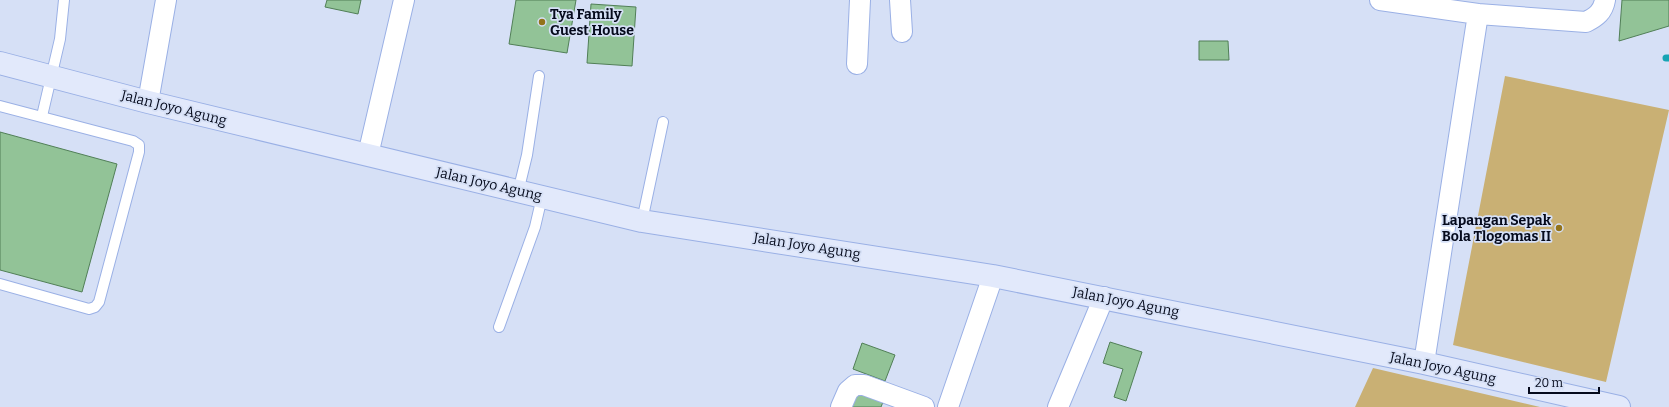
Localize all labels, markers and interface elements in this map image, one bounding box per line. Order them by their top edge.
place label: Tya Family Guest House [550,6,634,39]
marker: Tya Family Guest House [537,17,547,27]
street label: Jalan Joyo Agung [119,86,229,129]
street label: Jalan Joyo Agung [433,163,544,204]
place label: Lapangan Sepak Bola Tlogomas II [1442,212,1552,245]
marker: Lapangan Sepak Bola Tlogomas II [1554,223,1564,233]
street label: Jalan Joyo Agung [751,229,862,263]
street label: Jalan Joyo Agung [1070,283,1181,321]
street label: Jalan Joyo Agung [1387,348,1498,388]
scale bar [1529,369,1599,395]
text: 20 m [1535,376,1564,390]

